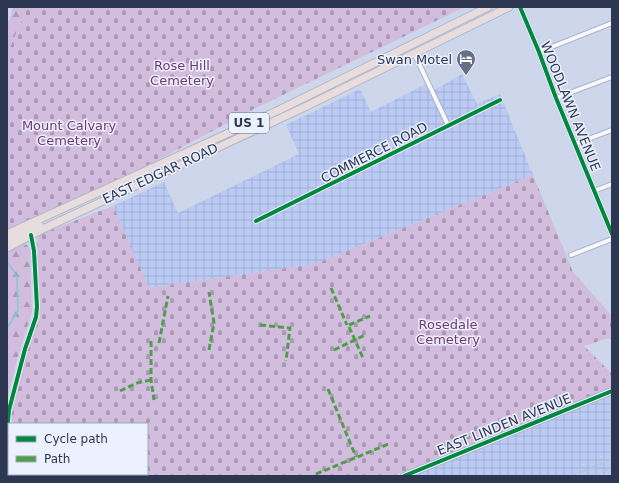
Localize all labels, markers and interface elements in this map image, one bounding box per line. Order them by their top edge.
street label: WOODLAWN AVENUE [538,39,603,173]
hotel icon: Swan Motel [455,48,477,76]
place label: Swan Motel [377,52,452,67]
park label: Rose Hill Cemetery [150,58,214,88]
road number: US 1 [229,113,269,133]
park label: Mount Calvary Cemetery [22,118,116,148]
street label: COMMERCE ROAD [318,119,430,186]
street label: EAST EDGAR ROAD [100,140,220,207]
park label: Rosedale Cemetery [416,317,480,347]
street label: EAST LINDEN AVENUE [435,391,573,458]
legend [8,423,148,475]
text: Cycle path [44,432,108,446]
text: Path [44,452,70,466]

